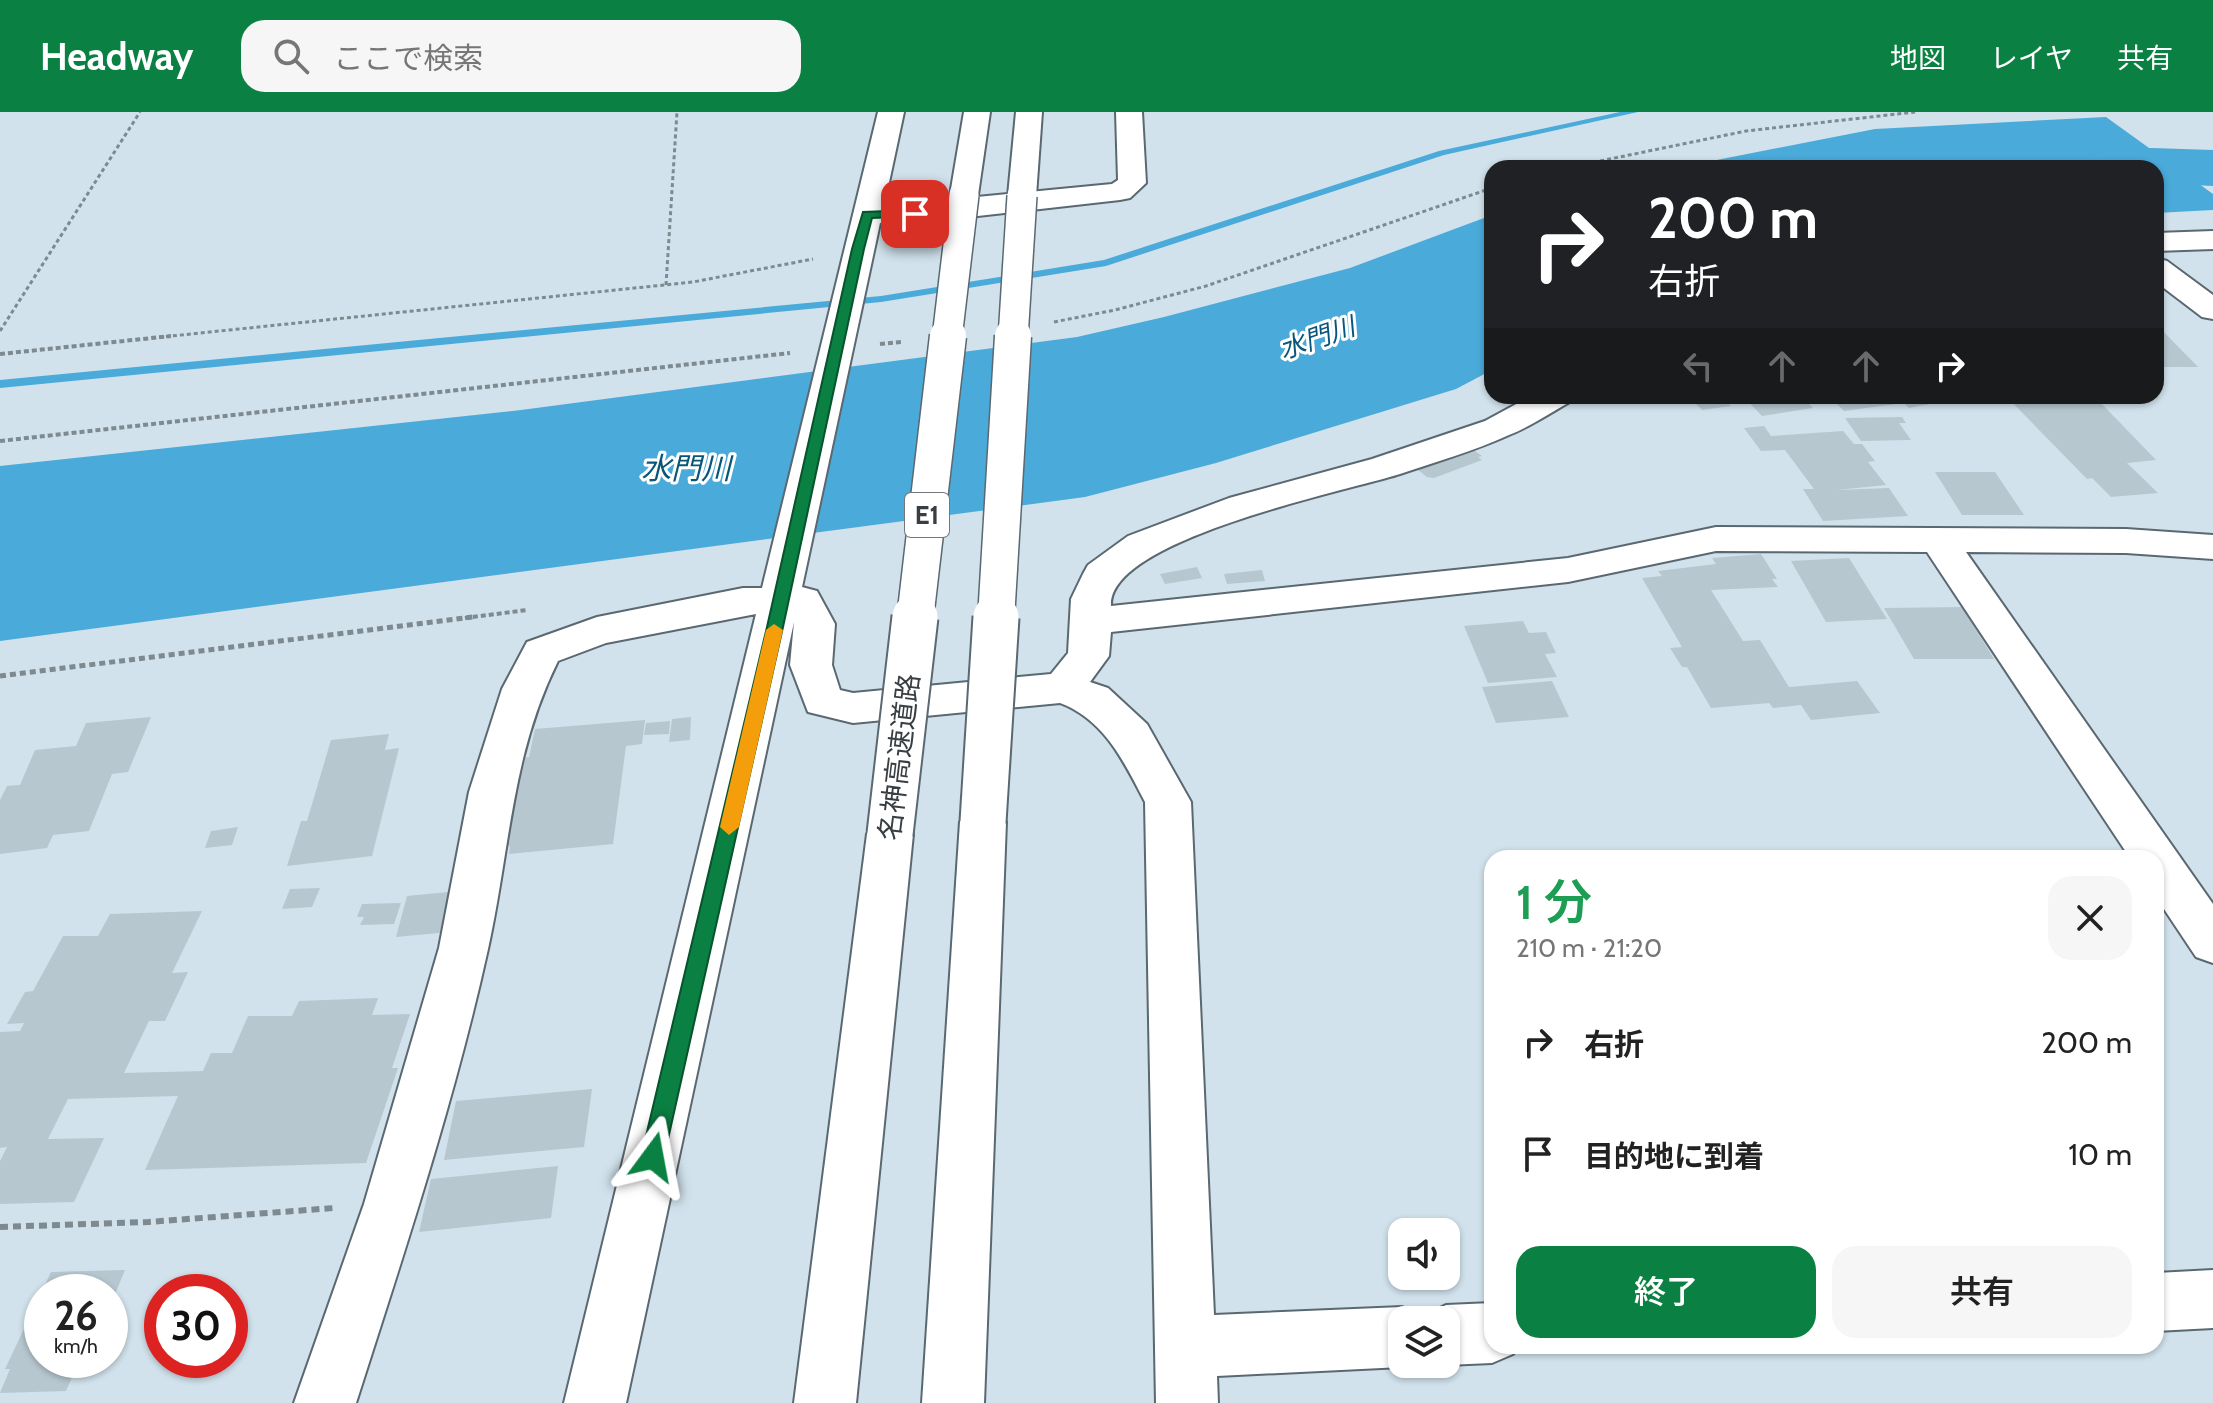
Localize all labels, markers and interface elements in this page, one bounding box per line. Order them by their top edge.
search box [241,20,801,92]
text: Headway [40,33,193,80]
icon: search [269,34,313,78]
text: ここで検索 [333,40,483,77]
text: 地図 [1890,41,1946,75]
text: レイヤ [1990,41,2073,75]
text: 共有 [2117,41,2173,75]
pin [881,180,949,248]
text: 200 m [1648,184,1818,252]
icon: arrive [893,192,937,236]
icon: right [1516,192,1620,296]
text: 右折 [1648,259,1720,303]
water label: 水門川 [1275,309,1362,366]
icon: left [1676,344,1720,388]
icon: ahead [1760,344,1804,388]
icon: ahead [1844,344,1888,388]
icon: right [1928,344,1972,388]
water label: 水門川 [641,450,734,487]
road number: E1 [905,493,949,537]
street label: 名神高速道路 [872,672,926,842]
text: 1 分 [1516,873,1592,931]
button: close [2048,876,2132,960]
text: 210 m · 21:20 [1516,932,1662,964]
icon: right [1516,1020,1560,1064]
text: 200 m [2041,1024,2132,1061]
text: 右折 [1584,1026,1644,1063]
position arrow [611,1115,695,1199]
icon: arrive [1516,1132,1560,1176]
text: 10 m [2068,1136,2132,1173]
text: 目的地に到着 [1584,1138,1764,1175]
map controls [1388,1218,1460,1378]
button: sound [1388,1218,1460,1290]
button: 終了 [1516,1246,1816,1338]
button: 共有 [1832,1246,2132,1338]
speed limit sign: 30 [144,1274,248,1378]
text: 26 [54,1291,98,1340]
button: layers [1388,1306,1460,1378]
text: km/h [54,1334,98,1358]

